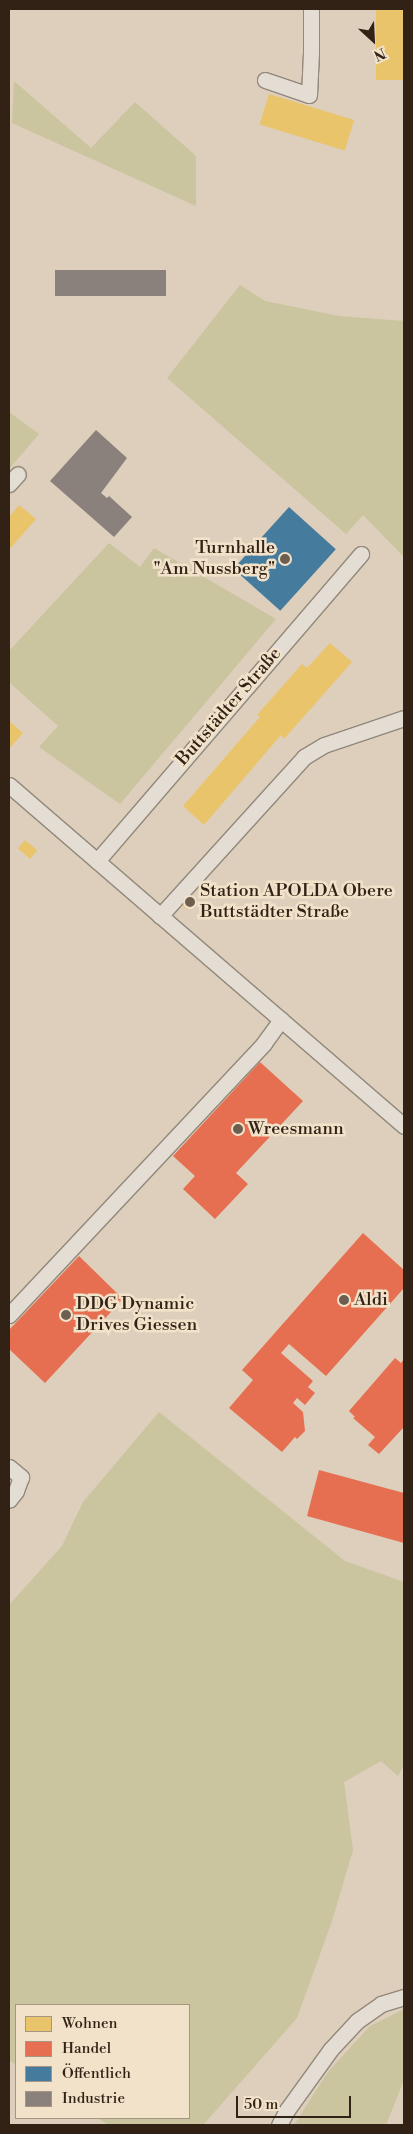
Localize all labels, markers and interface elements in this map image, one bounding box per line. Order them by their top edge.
north arrow [348,15,398,65]
text: N [371,43,388,64]
place label: Turnhalle "Am Nussberg" [153,538,275,580]
marker: Turnhalle "Am Nussberg" [279,553,291,565]
street label: Buttstädter Straße [172,644,286,770]
place label: Station APOLDA Obere Buttstädter Straße [200,881,393,924]
marker: Station APOLDA Obere Buttstädter Straße [184,896,196,908]
place label: Wreesmann [248,1118,344,1140]
marker: Wreesmann [232,1123,244,1135]
place label: Aldi [354,1289,388,1311]
place label: DDG Dynamic Drives Giessen [76,1294,197,1336]
marker: Aldi [338,1294,350,1306]
marker: DDG Dynamic Drives Giessen [60,1309,72,1321]
legend [15,2004,190,2119]
text: Wohnen [62,2014,117,2033]
text: Handel [62,2039,111,2058]
text: Öffentlich [62,2064,131,2083]
scale bar [238,2086,353,2118]
text: Industrie [62,2089,125,2108]
text: 50 m [244,2095,278,2114]

